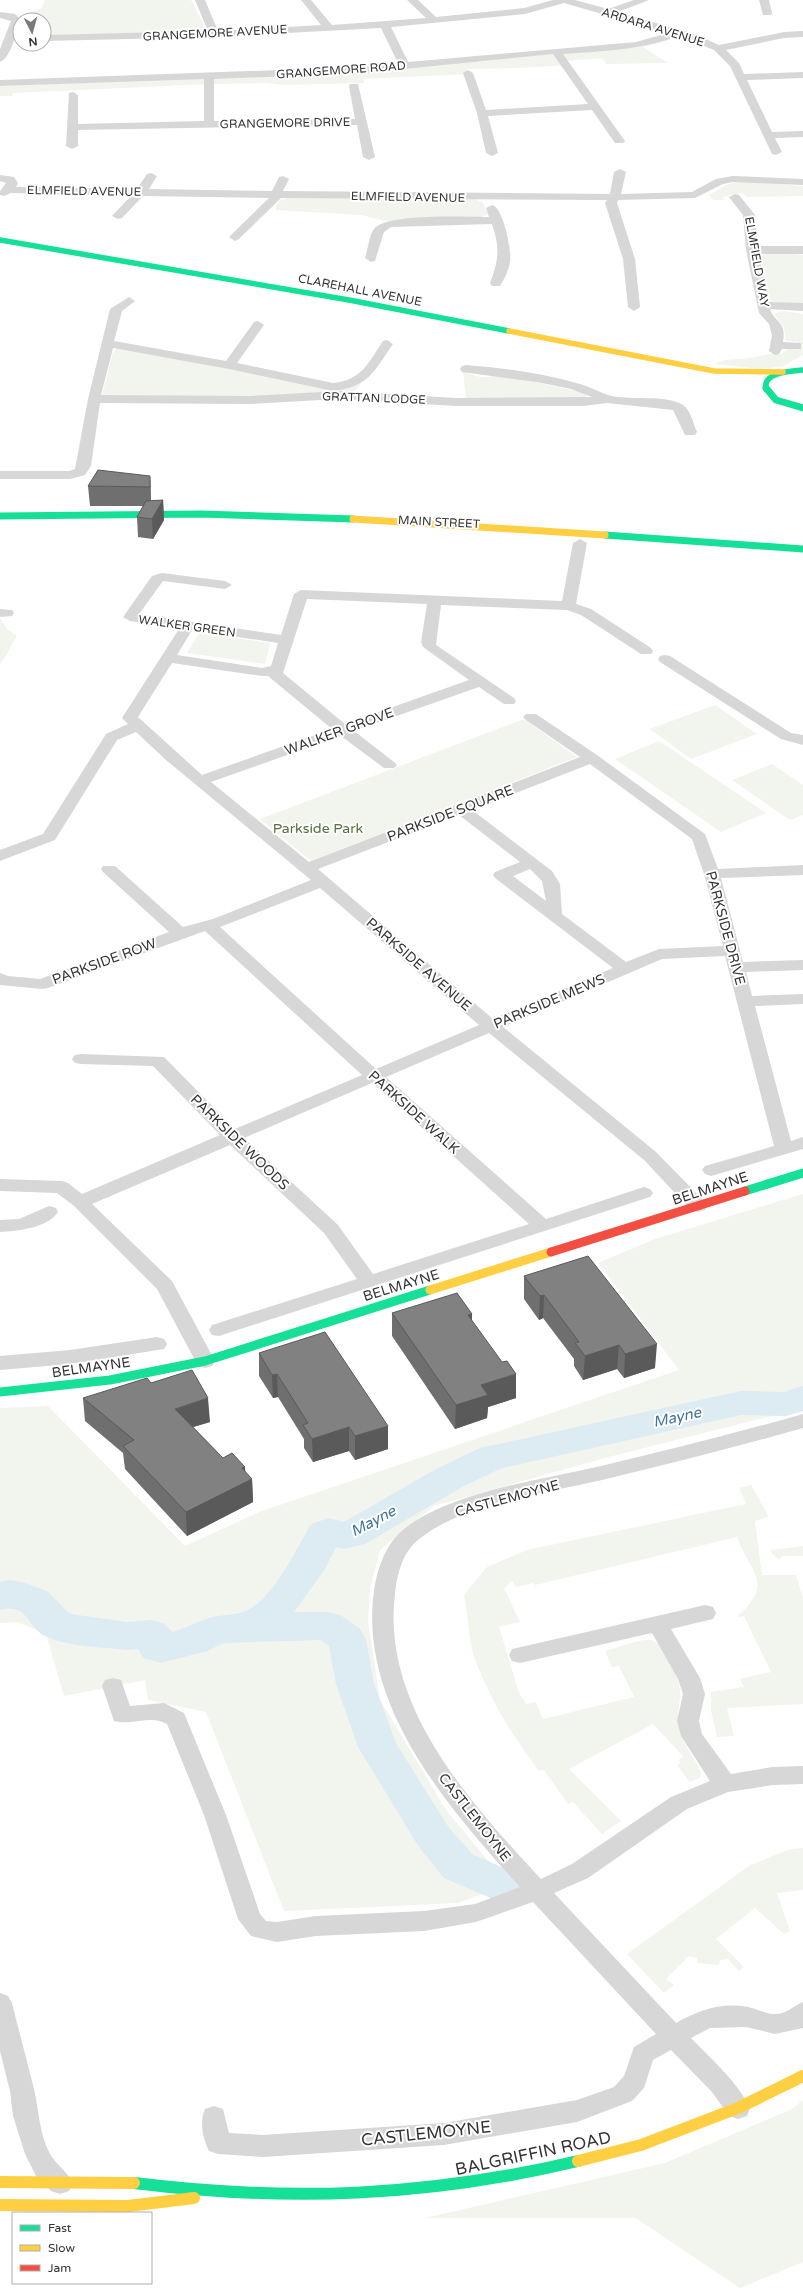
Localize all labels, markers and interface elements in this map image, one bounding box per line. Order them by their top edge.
street label: ARDARA AVENUE [600,5,706,49]
north arrow [12,12,52,52]
street label: GRANGEMORE AVENUE [143,22,288,44]
text: N [28,35,38,48]
street label: GRANGEMORE ROAD [276,58,406,82]
street label: GRANGEMORE DRIVE [220,115,351,131]
street label: ELMFIELD AVENUE [27,183,142,199]
street label: ELMFIELD AVENUE [351,189,466,205]
street label: ELMFIELD WAY [742,216,772,309]
street label: CLAREHALL AVENUE [297,271,423,309]
street label: GRATTAN LODGE [322,389,426,407]
street label: MAIN STREET [398,513,481,531]
street label: WALKER GREEN [138,612,236,640]
street label: WALKER GROVE [282,704,396,759]
street label: PARKSIDE SQUARE [385,782,516,845]
park label: Parkside Park [273,820,364,837]
street label: PARKSIDE DRIVE [702,869,749,987]
street label: PARKSIDE AVENUE [363,914,475,1015]
street label: PARKSIDE ROW [50,935,159,988]
street label: PARKSIDE MEWS [491,970,608,1033]
street label: PARKSIDE WALK [365,1067,463,1158]
street label: PARKSIDE WOODS [187,1091,293,1194]
street label: BELMAYNE [670,1168,750,1209]
street label: BELMAYNE [361,1266,441,1305]
street label: BELMAYNE [51,1354,131,1381]
water label: Mayne [651,1403,704,1431]
street label: CASTLEMOYNE [453,1476,561,1521]
water label: Mayne [347,1501,400,1540]
street label: CASTLEMOYNE [435,1770,514,1865]
street label: CASTLEMOYNE [360,2116,492,2151]
street label: BALGRIFFIN ROAD [453,2127,613,2180]
legend [12,2212,152,2284]
text: Fast [48,2221,72,2235]
text: Slow [48,2241,75,2255]
text: Jam [48,2261,71,2275]

